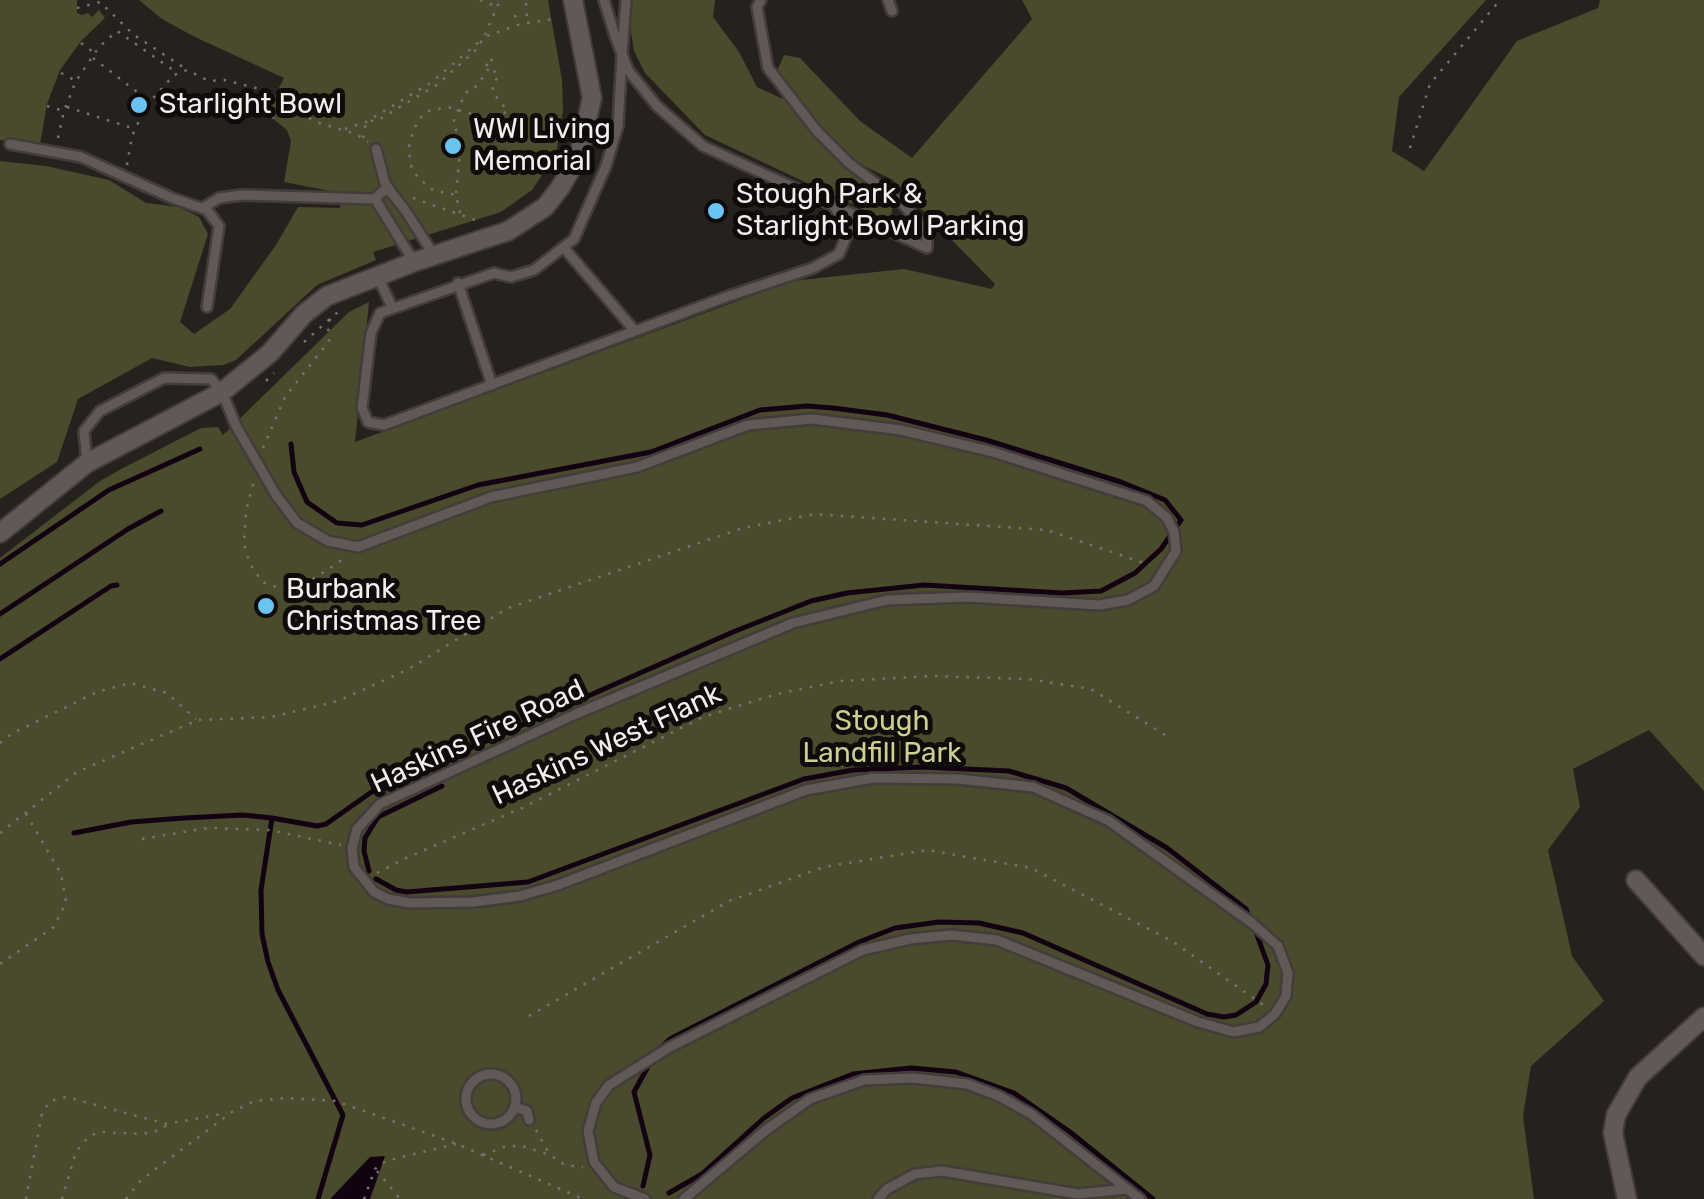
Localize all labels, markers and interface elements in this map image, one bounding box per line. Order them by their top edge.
place label: Starlight Bowl [159,88,342,122]
marker: Starlight Bowl [128,94,150,116]
place label: WWI Living Memorial [473,113,611,179]
marker: WWI Living Memorial [442,135,464,157]
place label: Stough Park & Starlight Bowl Parking [736,178,1025,244]
marker: Stough Park & Starlight Bowl Parking [705,200,727,222]
place label: Burbank Christmas Tree [286,573,481,639]
marker: Burbank Christmas Tree [255,595,277,617]
street label: Haskins Fire Road [366,673,590,801]
street label: Haskins West Flank [487,677,727,813]
park label: Stough Landfill Park [803,705,961,771]

